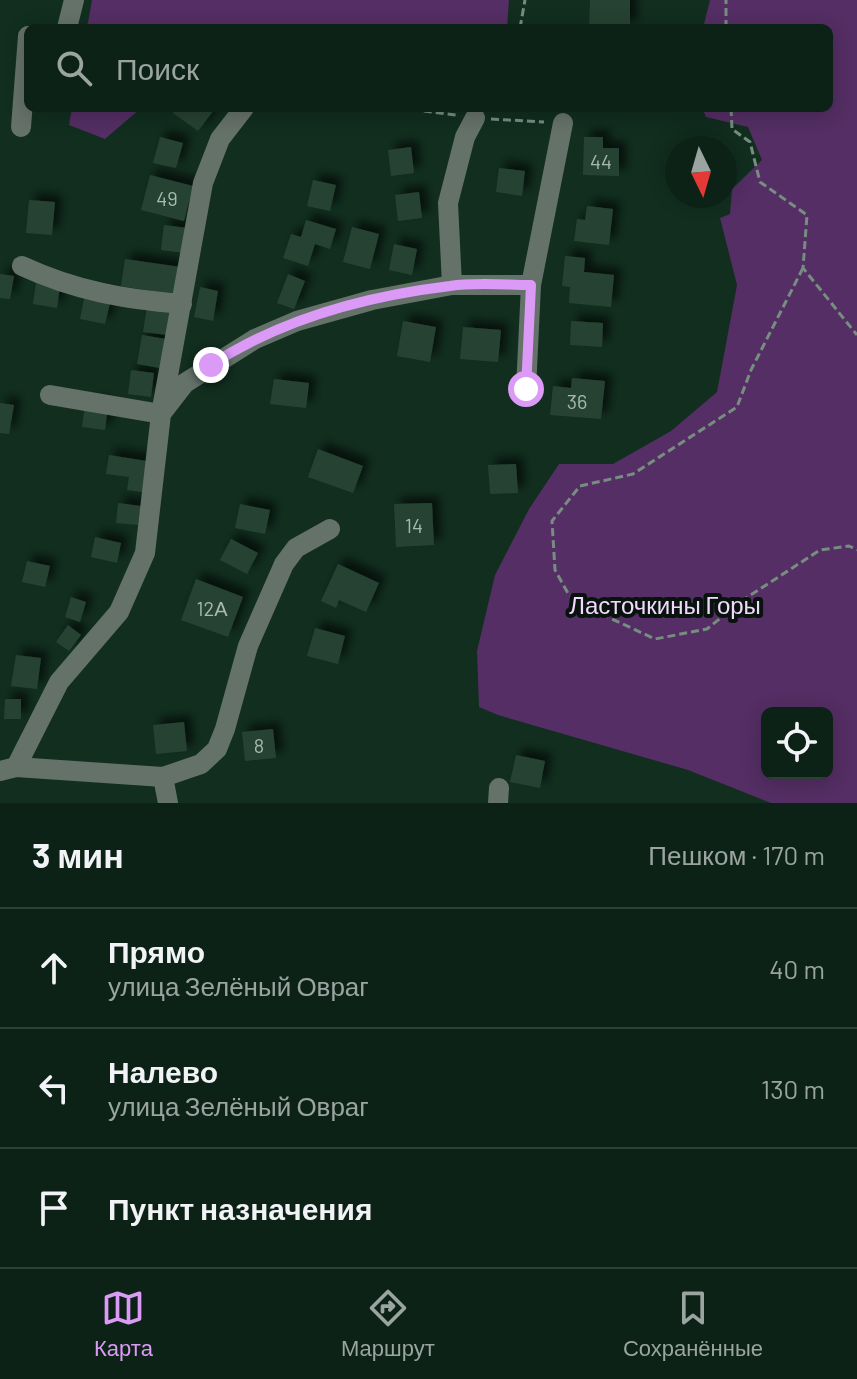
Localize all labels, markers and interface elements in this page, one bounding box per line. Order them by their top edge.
search box [24,24,833,112]
icon: search [52,46,96,90]
text: Поиск [116,50,199,86]
north arrow [665,136,737,208]
house number: 44 [590,149,612,173]
house number: 49 [156,186,178,210]
route end [193,347,229,383]
route start [508,371,544,407]
house number: 36 [567,389,587,413]
house number: 14 [405,513,423,537]
park label: Ласточкины Горы [569,590,761,619]
house number: 12А [196,596,228,620]
map controls [761,707,833,779]
button: locate [761,707,833,779]
house number: 8 [254,733,264,757]
text: 3 мин [32,834,124,875]
text: Пешком · 170 m [648,839,825,870]
text: Прямо [108,933,205,969]
icon: ahead [32,946,76,990]
text: 40 m [769,953,825,984]
text: улица Зелёный Овраг [108,970,369,1001]
text: Налево [108,1053,218,1089]
icon: left [32,1066,76,1110]
text: 130 m [761,1073,825,1104]
text: улица Зелёный Овраг [108,1090,369,1121]
icon: arrive [32,1186,76,1230]
text: Пункт назначения [108,1190,372,1226]
tab: Карта [94,1286,153,1362]
tab: Маршрут [341,1286,435,1362]
tab: Сохранённые [623,1286,763,1362]

